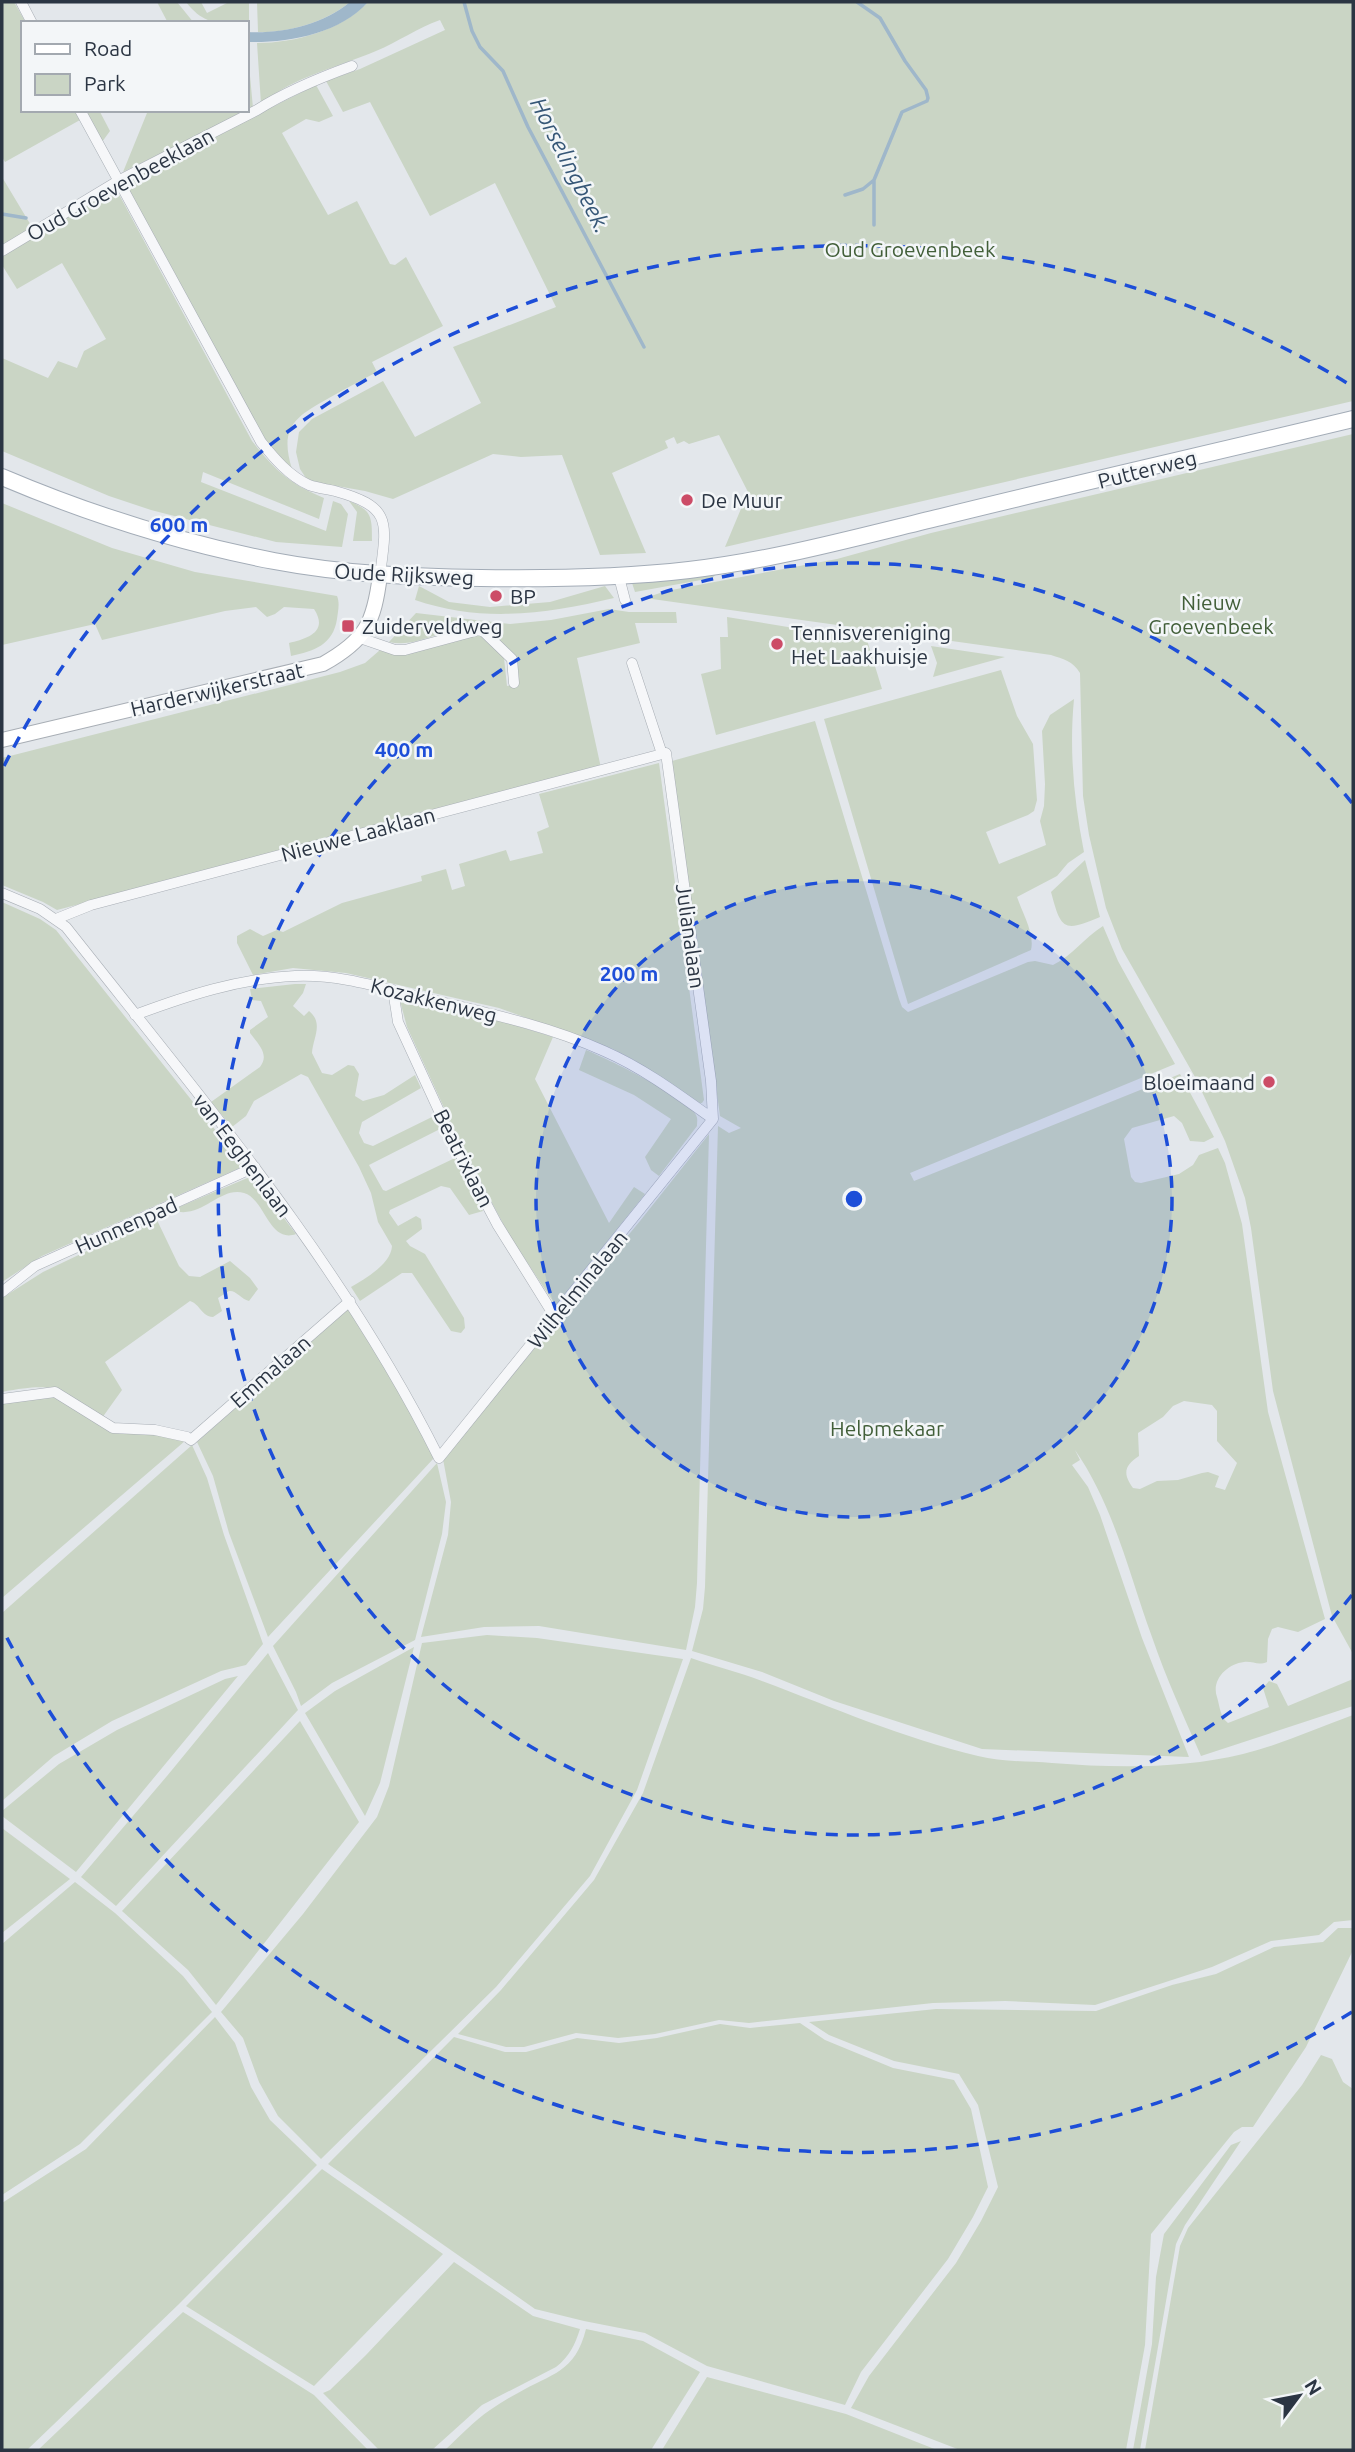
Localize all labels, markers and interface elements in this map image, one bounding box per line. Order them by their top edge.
legend [21,21,248,112]
text: Road [84,36,132,60]
text: Park [84,71,126,95]
water label: Horselingbeek. [526,93,616,237]
street label: Oud Groevenbeeklaan [22,123,218,245]
park label: Oud Groevenbeek [825,237,996,261]
street label: Putterweg [1095,445,1199,493]
place label: De Muur [701,488,782,512]
marker: De Muur [679,492,695,508]
text: 600 m [150,512,208,536]
street label: Oude Rijksweg [333,558,475,590]
place label: BP [510,584,536,608]
marker: BP [488,588,504,604]
park label: Nieuw Groevenbeek [1148,590,1274,638]
place label: Zuiderveldweg [362,614,503,638]
marker: Zuiderveldweg [340,618,356,634]
place label: Tennisvereniging Het Laakhuisje [791,620,951,668]
marker: Tennisvereniging Het Laakhuisje [769,636,785,652]
street label: Harderwijkerstraat [128,657,306,721]
text: 400 m [375,737,433,761]
street label: Nieuwe Laaklaan [278,802,438,866]
street label: Julianalaan [672,882,710,990]
text: 200 m [600,961,658,985]
street label: Kozakkenweg [368,973,500,1027]
place label: Bloeimaand [1143,1070,1255,1094]
marker: Bloeimaand [1261,1074,1277,1090]
street label: van Eeghenlaan [189,1089,297,1221]
street label: Beatrixlaan [429,1105,499,1211]
centre of rings [842,1187,866,1211]
street label: Hunnenpad [71,1192,181,1258]
street label: Wilhelminalaan [522,1225,632,1353]
street label: Emmalaan [225,1330,315,1412]
park label: Helpmekaar [830,1416,944,1440]
north arrow [1264,2361,1334,2431]
text: N [1300,2375,1327,2399]

